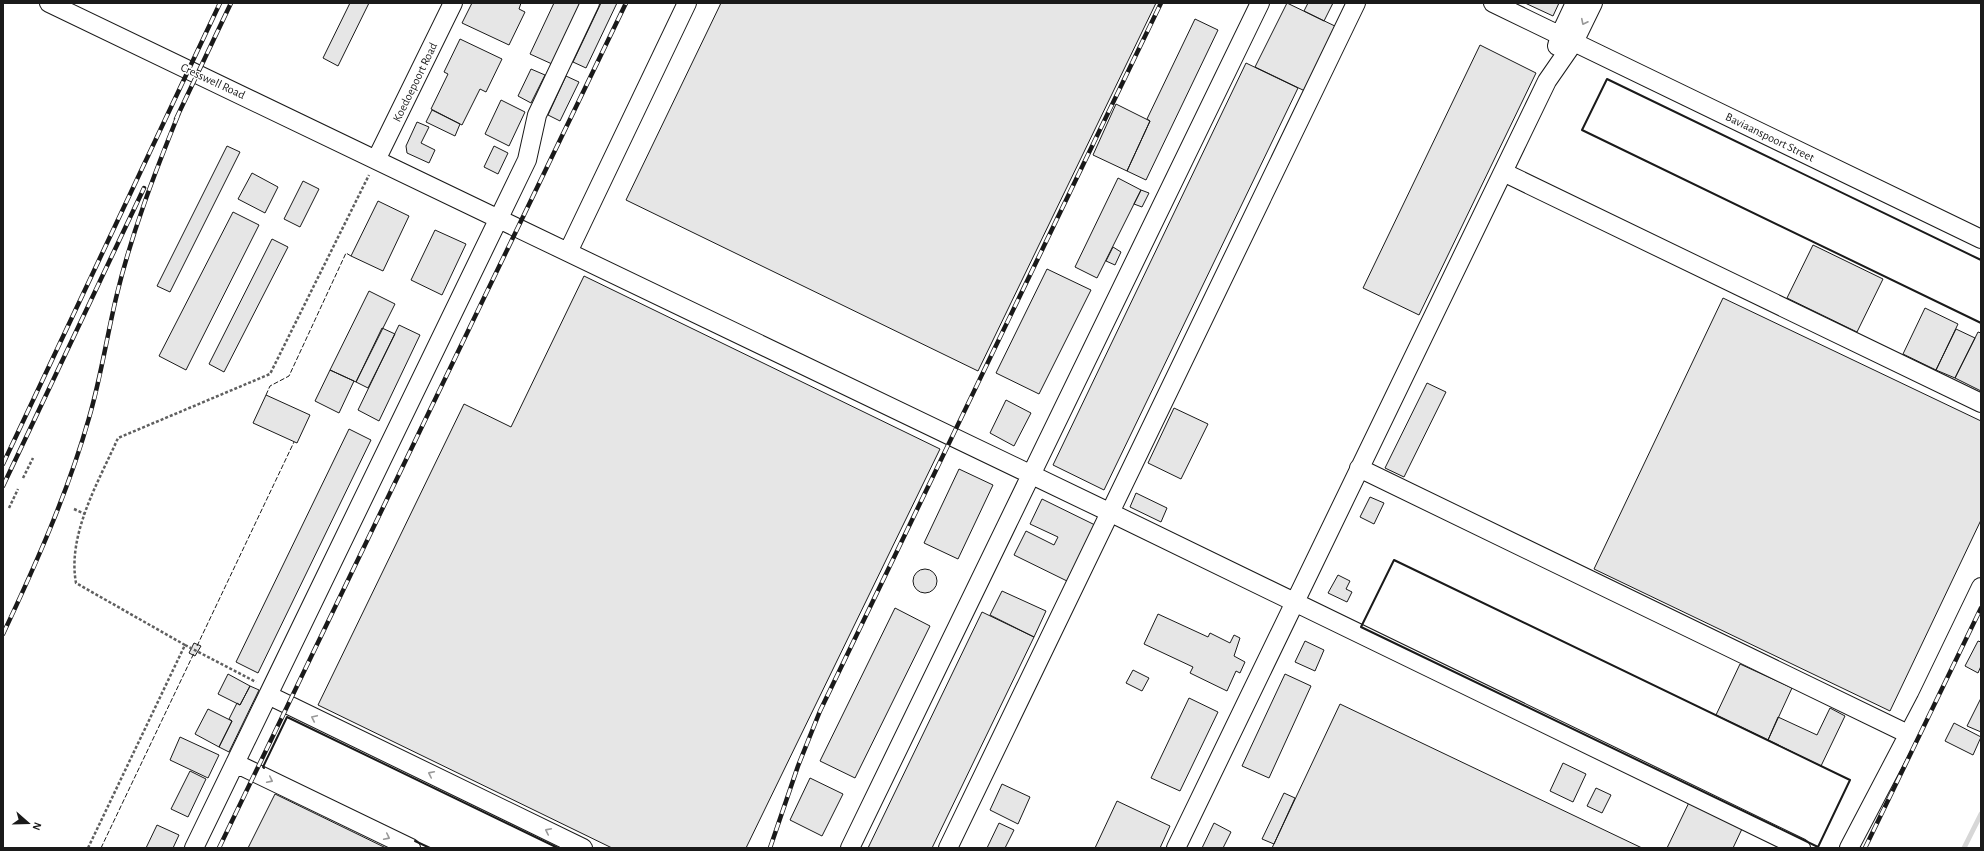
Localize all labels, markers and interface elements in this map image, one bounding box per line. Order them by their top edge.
one-way arrow [1581,18,1589,26]
street label: Koedoepoort Road [391,40,439,124]
street label: Cresswell Road [179,61,247,101]
street label: Baviaanspoort Street [1724,110,1816,164]
one-way arrow [311,715,319,722]
one-way arrow [428,771,436,779]
one-way arrow [266,775,274,783]
north arrow [8,803,48,843]
text: N [30,821,43,832]
one-way arrow [545,828,553,836]
one-way arrow [383,832,391,840]

